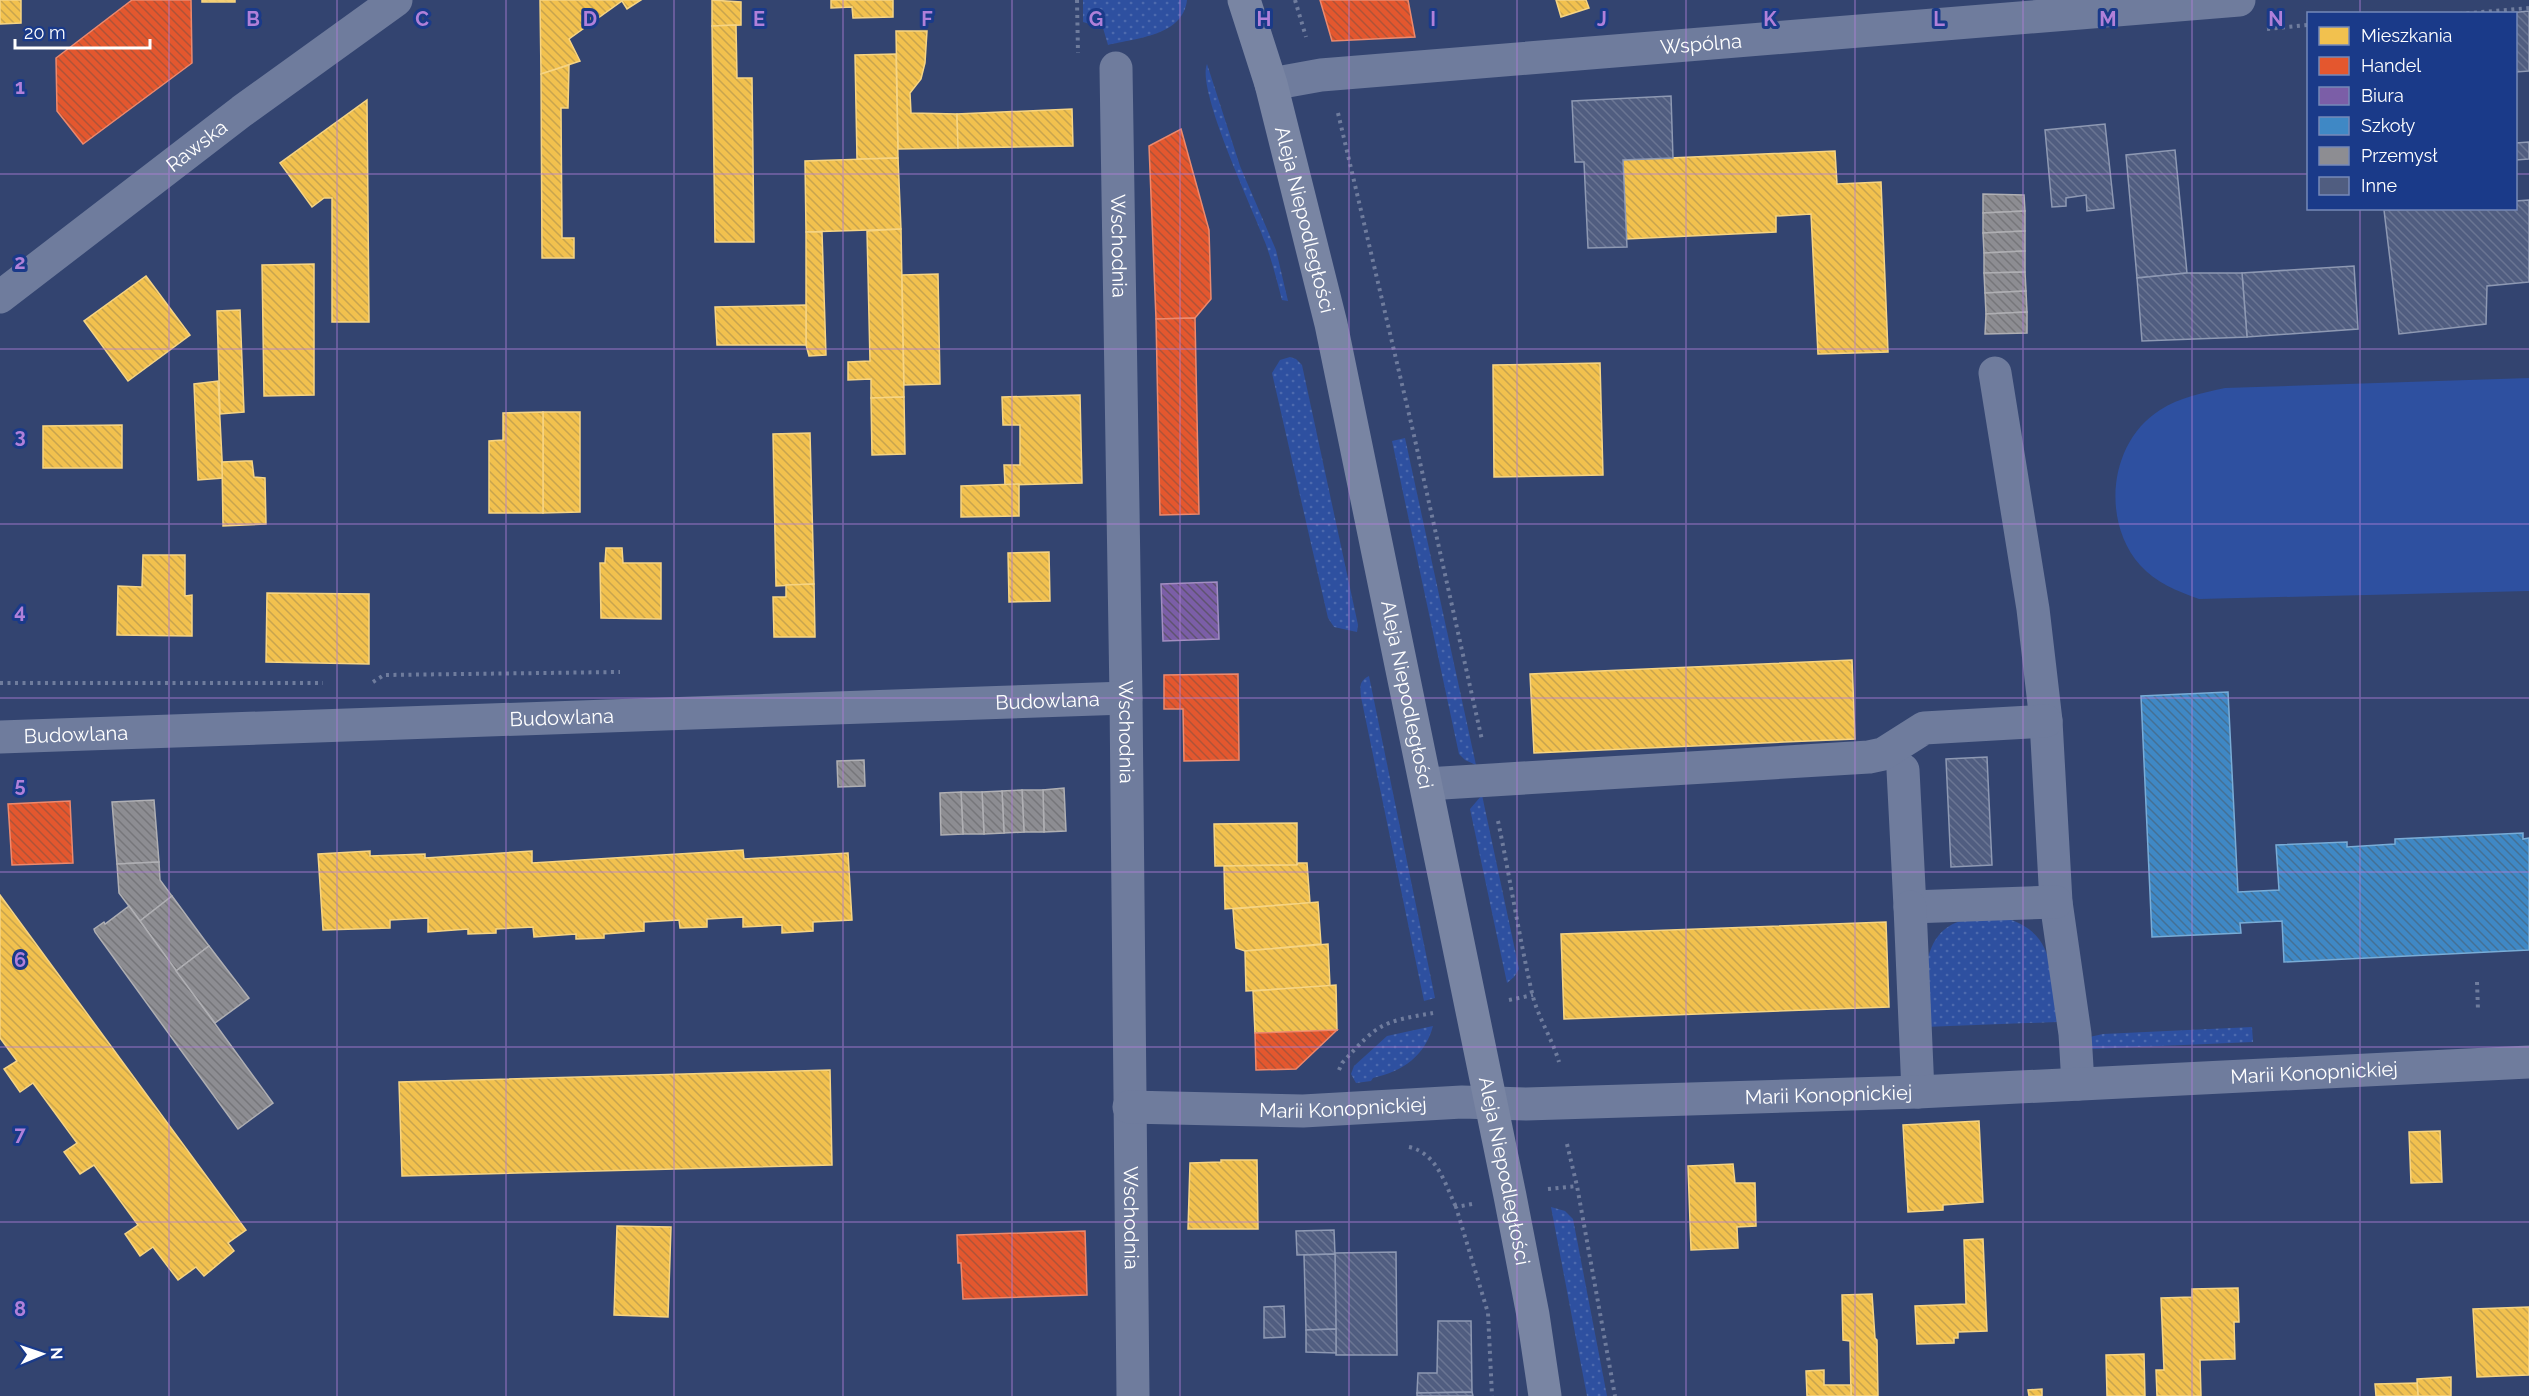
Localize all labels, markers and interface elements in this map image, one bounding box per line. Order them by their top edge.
text: B [246,7,260,31]
text: C [415,7,429,31]
text: D [583,7,597,31]
text: E [753,7,765,31]
text: F [921,7,933,31]
text: G [1089,7,1103,31]
text: H [1257,7,1271,31]
text: I [1430,7,1436,31]
text: J [1597,7,1607,31]
text: K [1763,7,1777,31]
text: L [1933,7,1945,31]
text: M [2099,7,2117,31]
text: N [2268,7,2284,31]
scale bar [15,12,150,50]
legend [2307,12,2517,210]
text: 20 m [24,22,66,43]
text: Mieszkania [2361,25,2452,46]
street label: Wspólna [1659,29,1743,59]
text: Handel [2361,55,2421,76]
text: 1 [15,75,25,99]
text: Biura [2361,85,2404,106]
street label: Rawska [161,115,232,177]
text: Szkoły [2361,115,2416,136]
street label: Aleja Niepodległości [1270,124,1340,316]
text: Przemysł [2361,145,2438,166]
text: Inne [2361,175,2397,196]
street label: Wschodnia [1106,194,1132,298]
text: 2 [14,250,26,274]
text: 3 [14,424,26,448]
street label: Aleja Niepodległości [1376,598,1438,791]
text: 4 [14,599,26,623]
street label: Wschodnia [1114,680,1139,784]
street label: Budowlana [995,687,1100,715]
street label: Budowlana [509,704,614,731]
street label: Budowlana [23,721,129,748]
text: 5 [14,773,26,797]
text: 6 [14,948,26,972]
street label: Marii Konopnickiej [2230,1056,2398,1089]
street label: Aleja Niepodległości [1474,1074,1535,1267]
street label: Marii Konopnickiej [1744,1080,1913,1109]
street label: Marii Konopnickiej [1259,1092,1427,1123]
text: 7 [14,1122,26,1146]
street label: Wschodnia [1119,1166,1144,1270]
text: 8 [14,1297,26,1321]
north arrow [12,1324,72,1384]
text: N [47,1347,66,1360]

